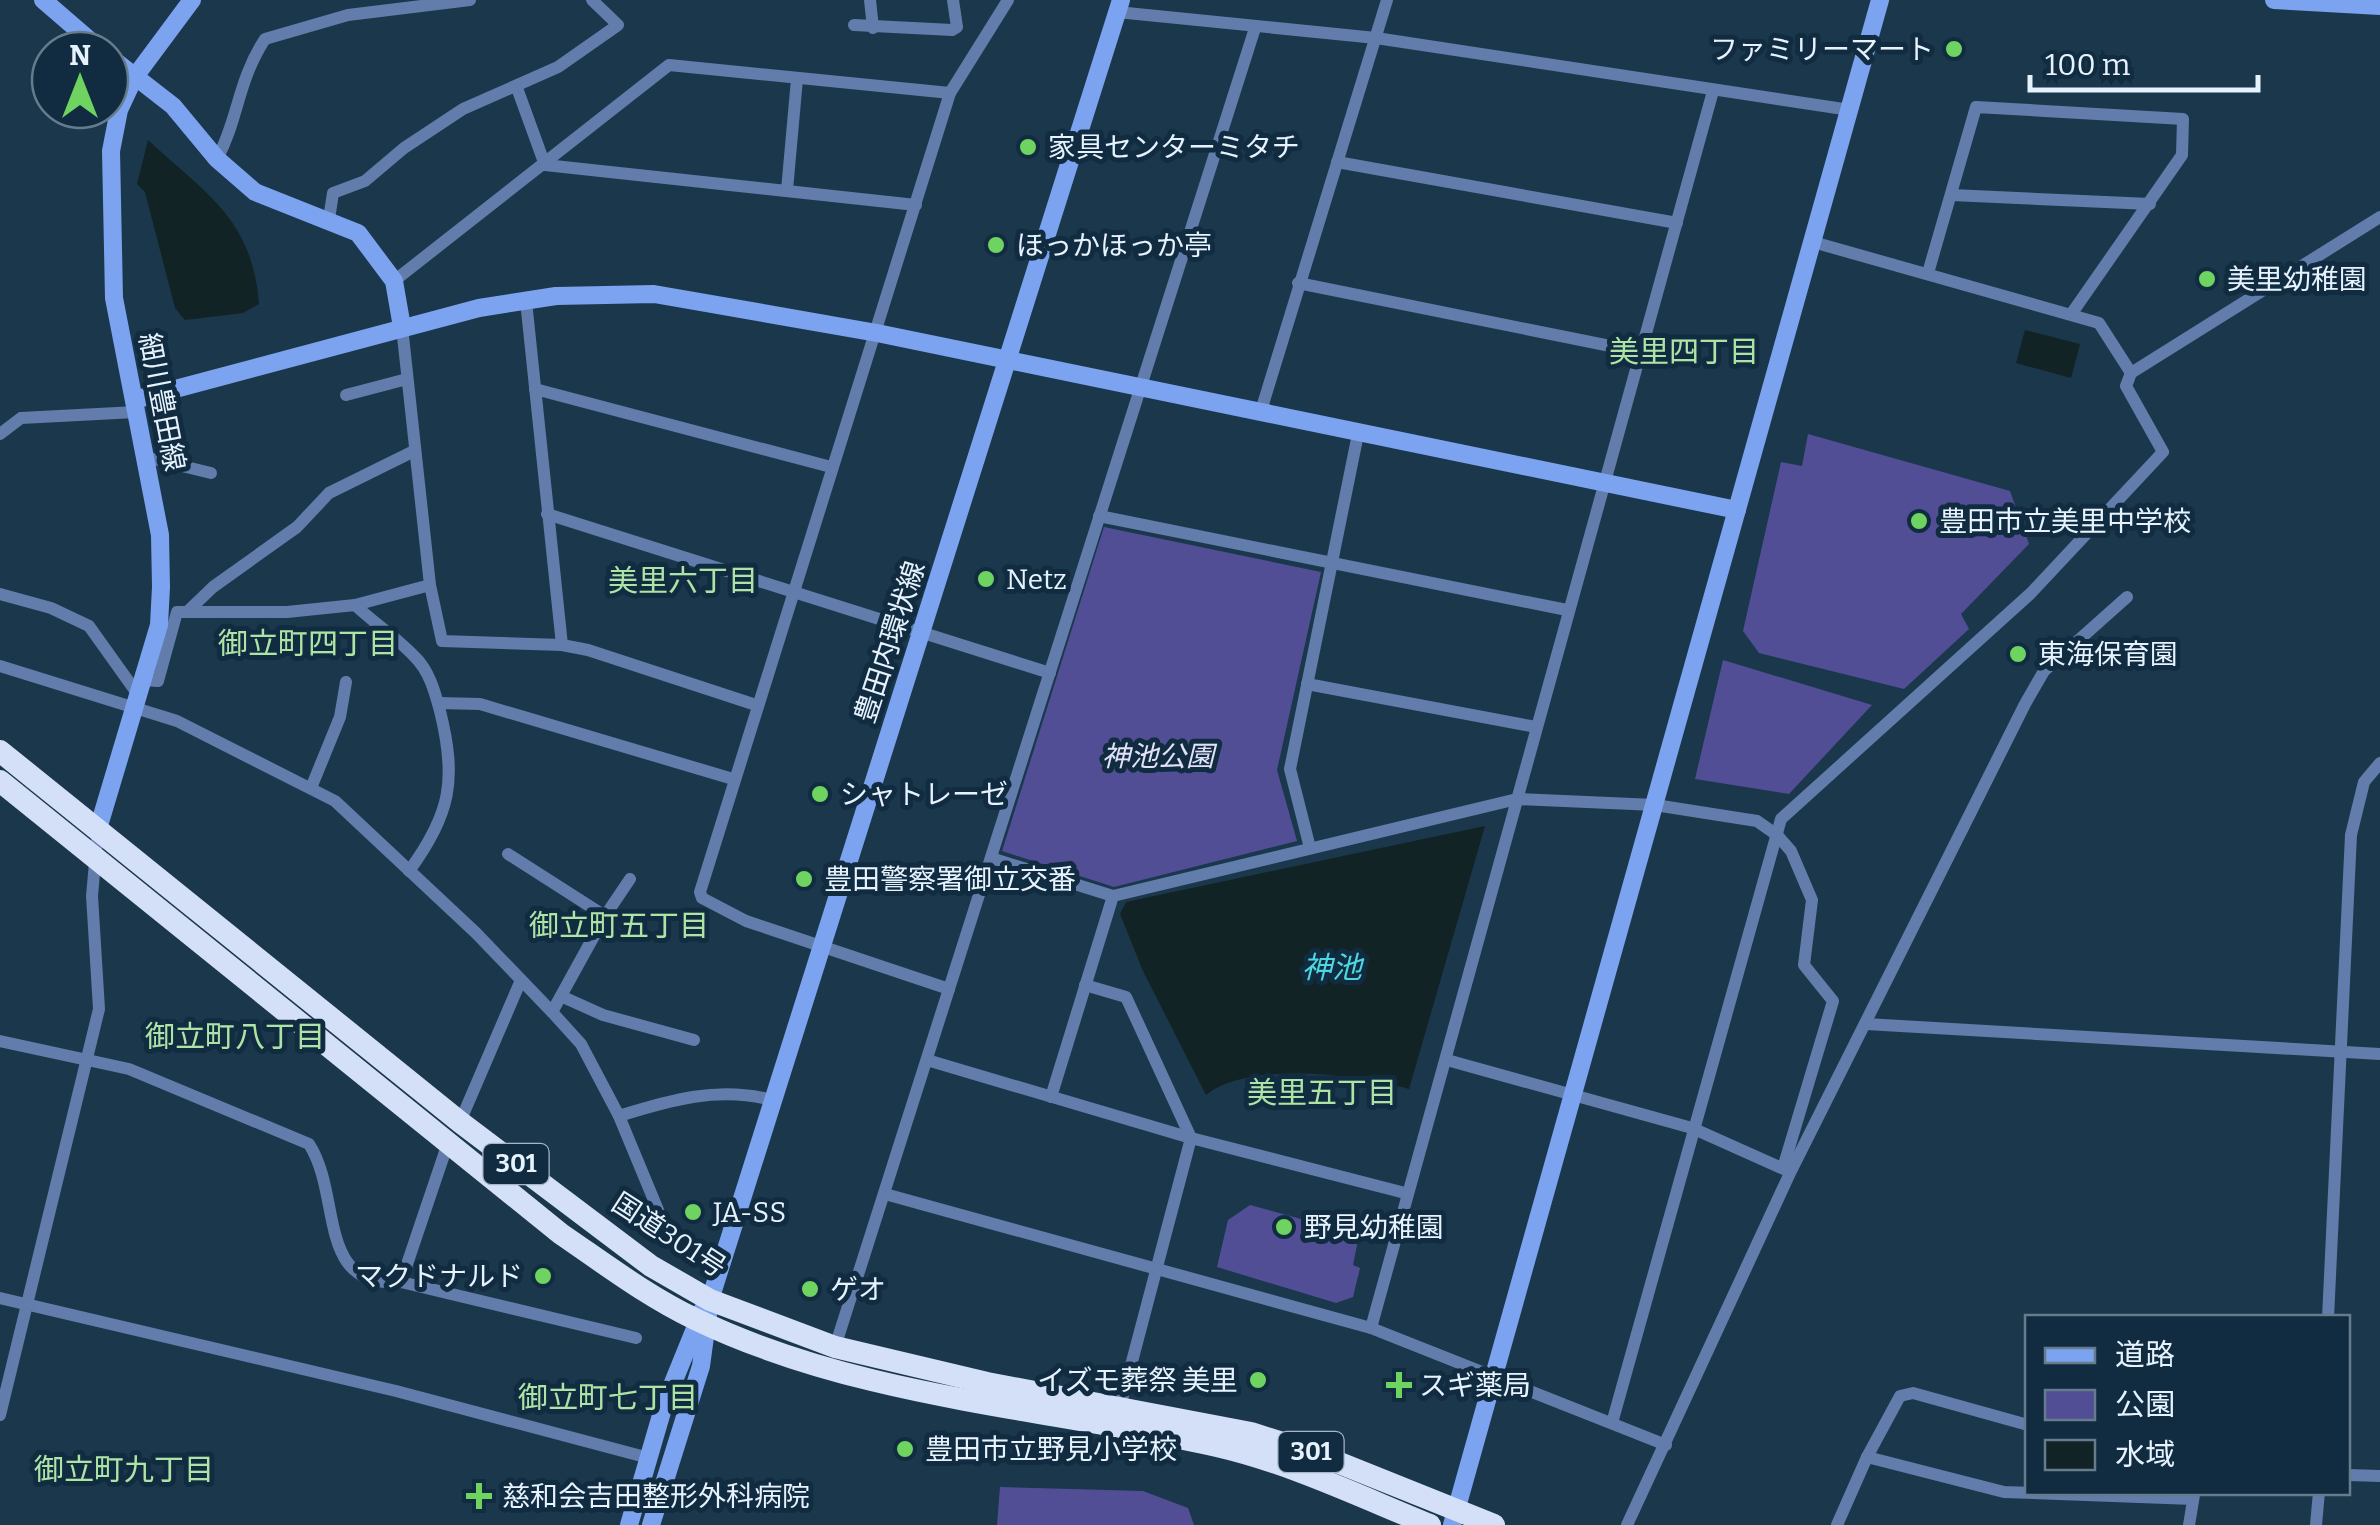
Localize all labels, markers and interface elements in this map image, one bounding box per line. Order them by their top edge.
north arrow [30,30,130,130]
scale bar [2030,30,2258,92]
place label: ファミリーマート [1710,33,1934,66]
marker: ファミリーマート [1943,38,1965,60]
text: N [69,39,91,72]
text: 100 m [2045,47,2131,83]
place label: 家具センターミタチ [1048,131,1300,164]
marker: 家具センターミタチ [1017,136,1039,158]
place label: ほっかほっか亭 [1016,229,1212,262]
marker: ほっかほっか亭 [985,234,1007,256]
place label: 美里幼稚園 [2227,263,2367,296]
marker: 美里幼稚園 [2196,268,2218,290]
street label: 細川豊田線 [132,330,192,474]
district label: 美里四丁目 [1609,334,1759,370]
place label: 豊田市立美里中学校 [1939,505,2191,538]
marker: 豊田市立美里中学校 [1908,510,1930,532]
street label: 豊田内環状線 [848,557,932,727]
district label: 美里六丁目 [608,563,758,599]
place label: Netz [1006,563,1067,596]
marker: Netz [975,568,997,590]
district label: 御立町四丁目 [218,626,398,662]
place label: 東海保育園 [2038,638,2178,671]
marker: 東海保育園 [2007,643,2029,665]
park label: 神池公園 [1102,740,1218,773]
place label: シャトレーゼ [840,778,1008,811]
marker: シャトレーゼ [809,783,831,805]
place label: 豊田警察署御立交番 [824,863,1076,896]
marker: 豊田警察署御立交番 [793,868,815,890]
district label: 御立町五丁目 [529,908,709,944]
water label: 神池 [1302,950,1365,986]
district label: 御立町八丁目 [145,1019,325,1055]
district label: 美里五丁目 [1247,1075,1397,1111]
road number: 301 [484,1144,548,1184]
street label: 国道301号 [606,1186,732,1284]
place label: JA-SS [712,1196,786,1229]
marker: JA-SS [682,1201,704,1223]
place label: 野見幼稚園 [1304,1211,1444,1244]
marker: 野見幼稚園 [1273,1216,1295,1238]
place label: マクドナルド [355,1260,523,1293]
marker: マクドナルド [532,1265,554,1287]
place label: ゲオ [830,1273,886,1306]
marker: ゲオ [799,1278,821,1300]
legend [2025,1315,2350,1495]
text: 道路 [2115,1337,2175,1373]
place label: イズモ葬祭 美里 [1037,1364,1238,1397]
marker: イズモ葬祭 美里 [1247,1369,1269,1391]
place label: スギ薬局 [1419,1369,1531,1402]
marker: スギ薬局 [1388,1374,1410,1396]
district label: 御立町七丁目 [518,1380,698,1416]
text: 公園 [2115,1387,2175,1423]
road number: 301 [1278,1432,1344,1472]
place label: 豊田市立野見小学校 [925,1433,1177,1466]
text: 水域 [2115,1437,2175,1473]
marker: 豊田市立野見小学校 [894,1438,916,1460]
district label: 御立町九丁目 [34,1452,214,1488]
place label: 慈和会吉田整形外科病院 [502,1480,810,1513]
marker: 慈和会吉田整形外科病院 [466,1483,492,1509]

